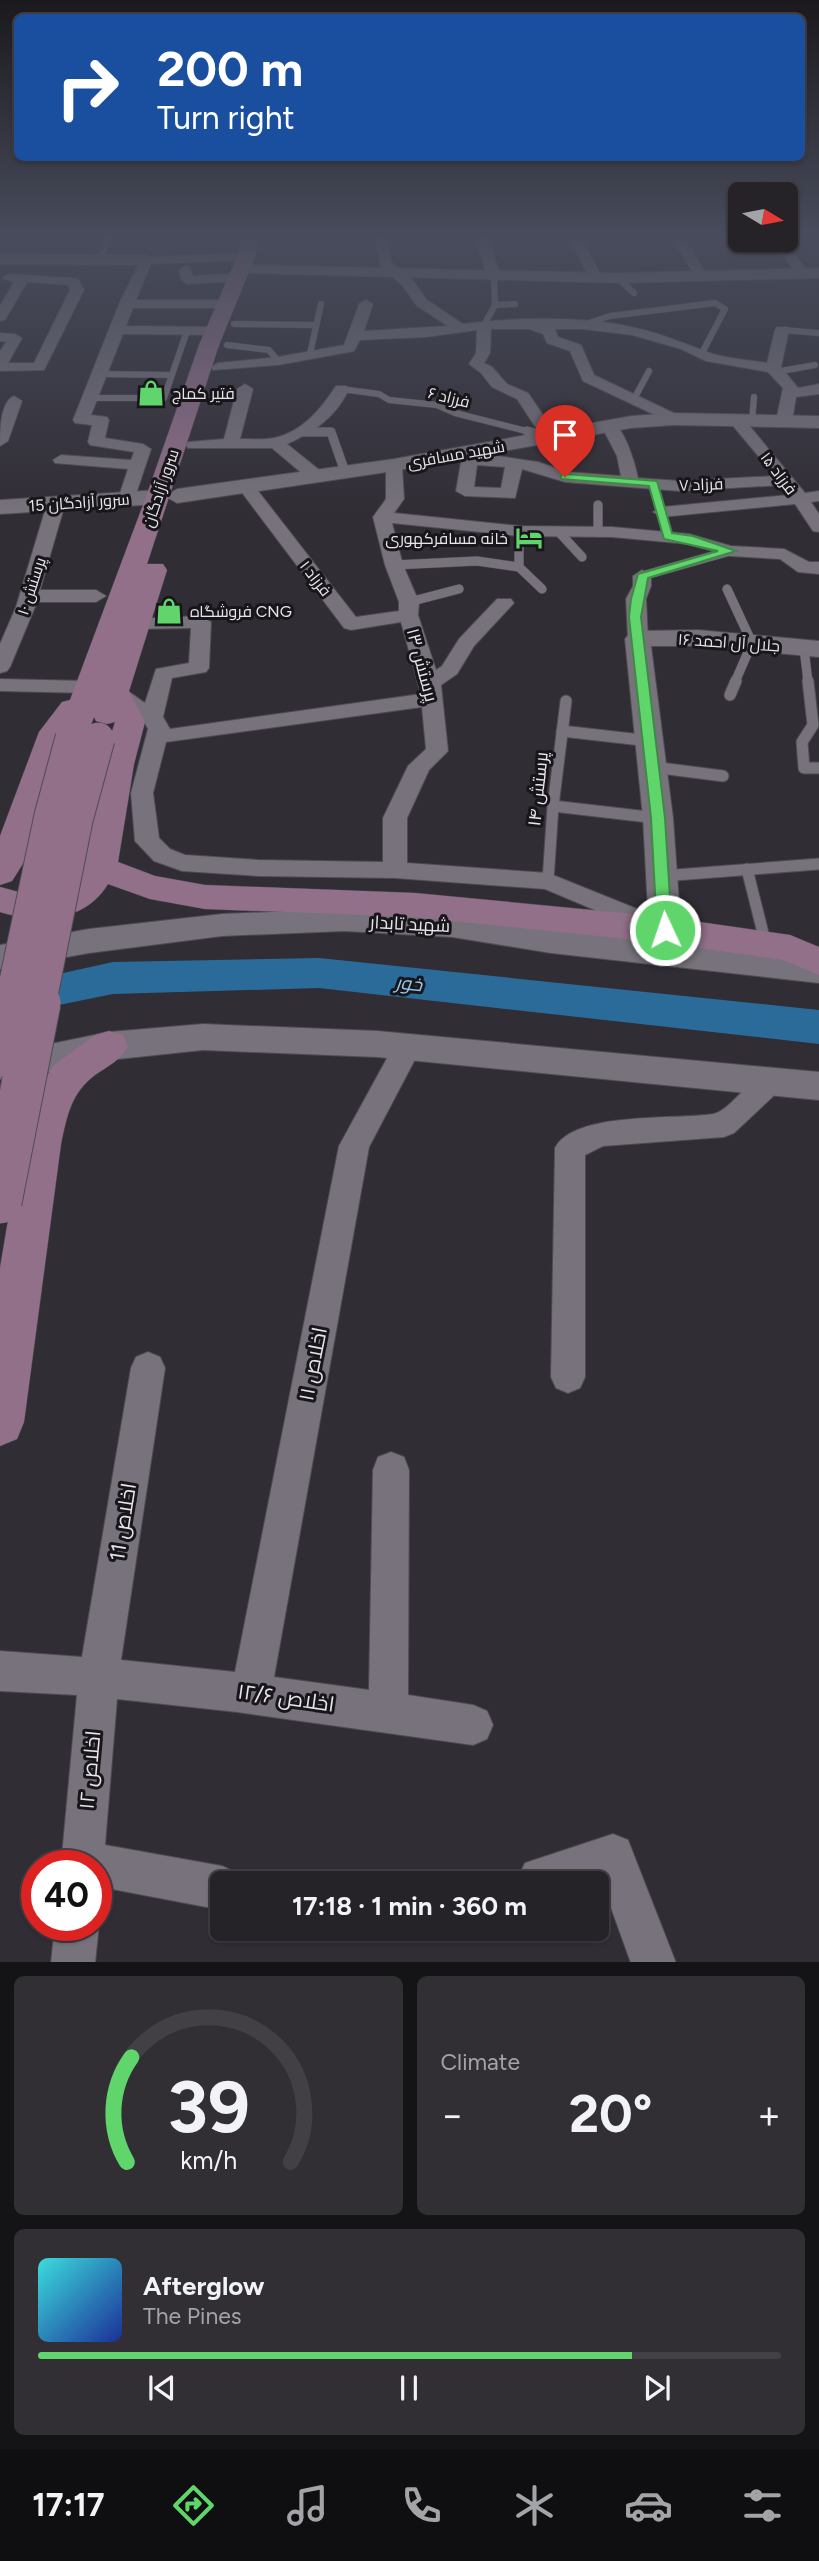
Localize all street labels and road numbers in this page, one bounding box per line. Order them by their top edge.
street label: فرزاد ۶ [426,383,472,412]
street label: شهید مسافری [406,437,506,473]
street label: سرور آزادگان [138,447,184,530]
street label: فرزاد ۱۵ [756,448,801,498]
street label: فرزاد ۷ [678,474,724,495]
street label: سرور آزادگان 15 [28,489,130,517]
street label: پرستش ۱۰ [13,554,52,618]
street label: فرزاد ۱ [296,557,335,600]
street label: پرستش ۱۳ [401,626,442,705]
street label: جلال آل احمد ۱۶ [677,629,781,657]
street label: پرستش ۱۴ [523,750,554,827]
street label: شهید تابدار [368,911,451,937]
street label: اخلاص ۱۱ [293,1325,333,1403]
street label: اخلاص 11 [104,1481,142,1563]
street label: اخلاص ۱۲/۶ [236,1678,336,1718]
street label: اخلاص ۱۲ [74,1729,106,1811]

